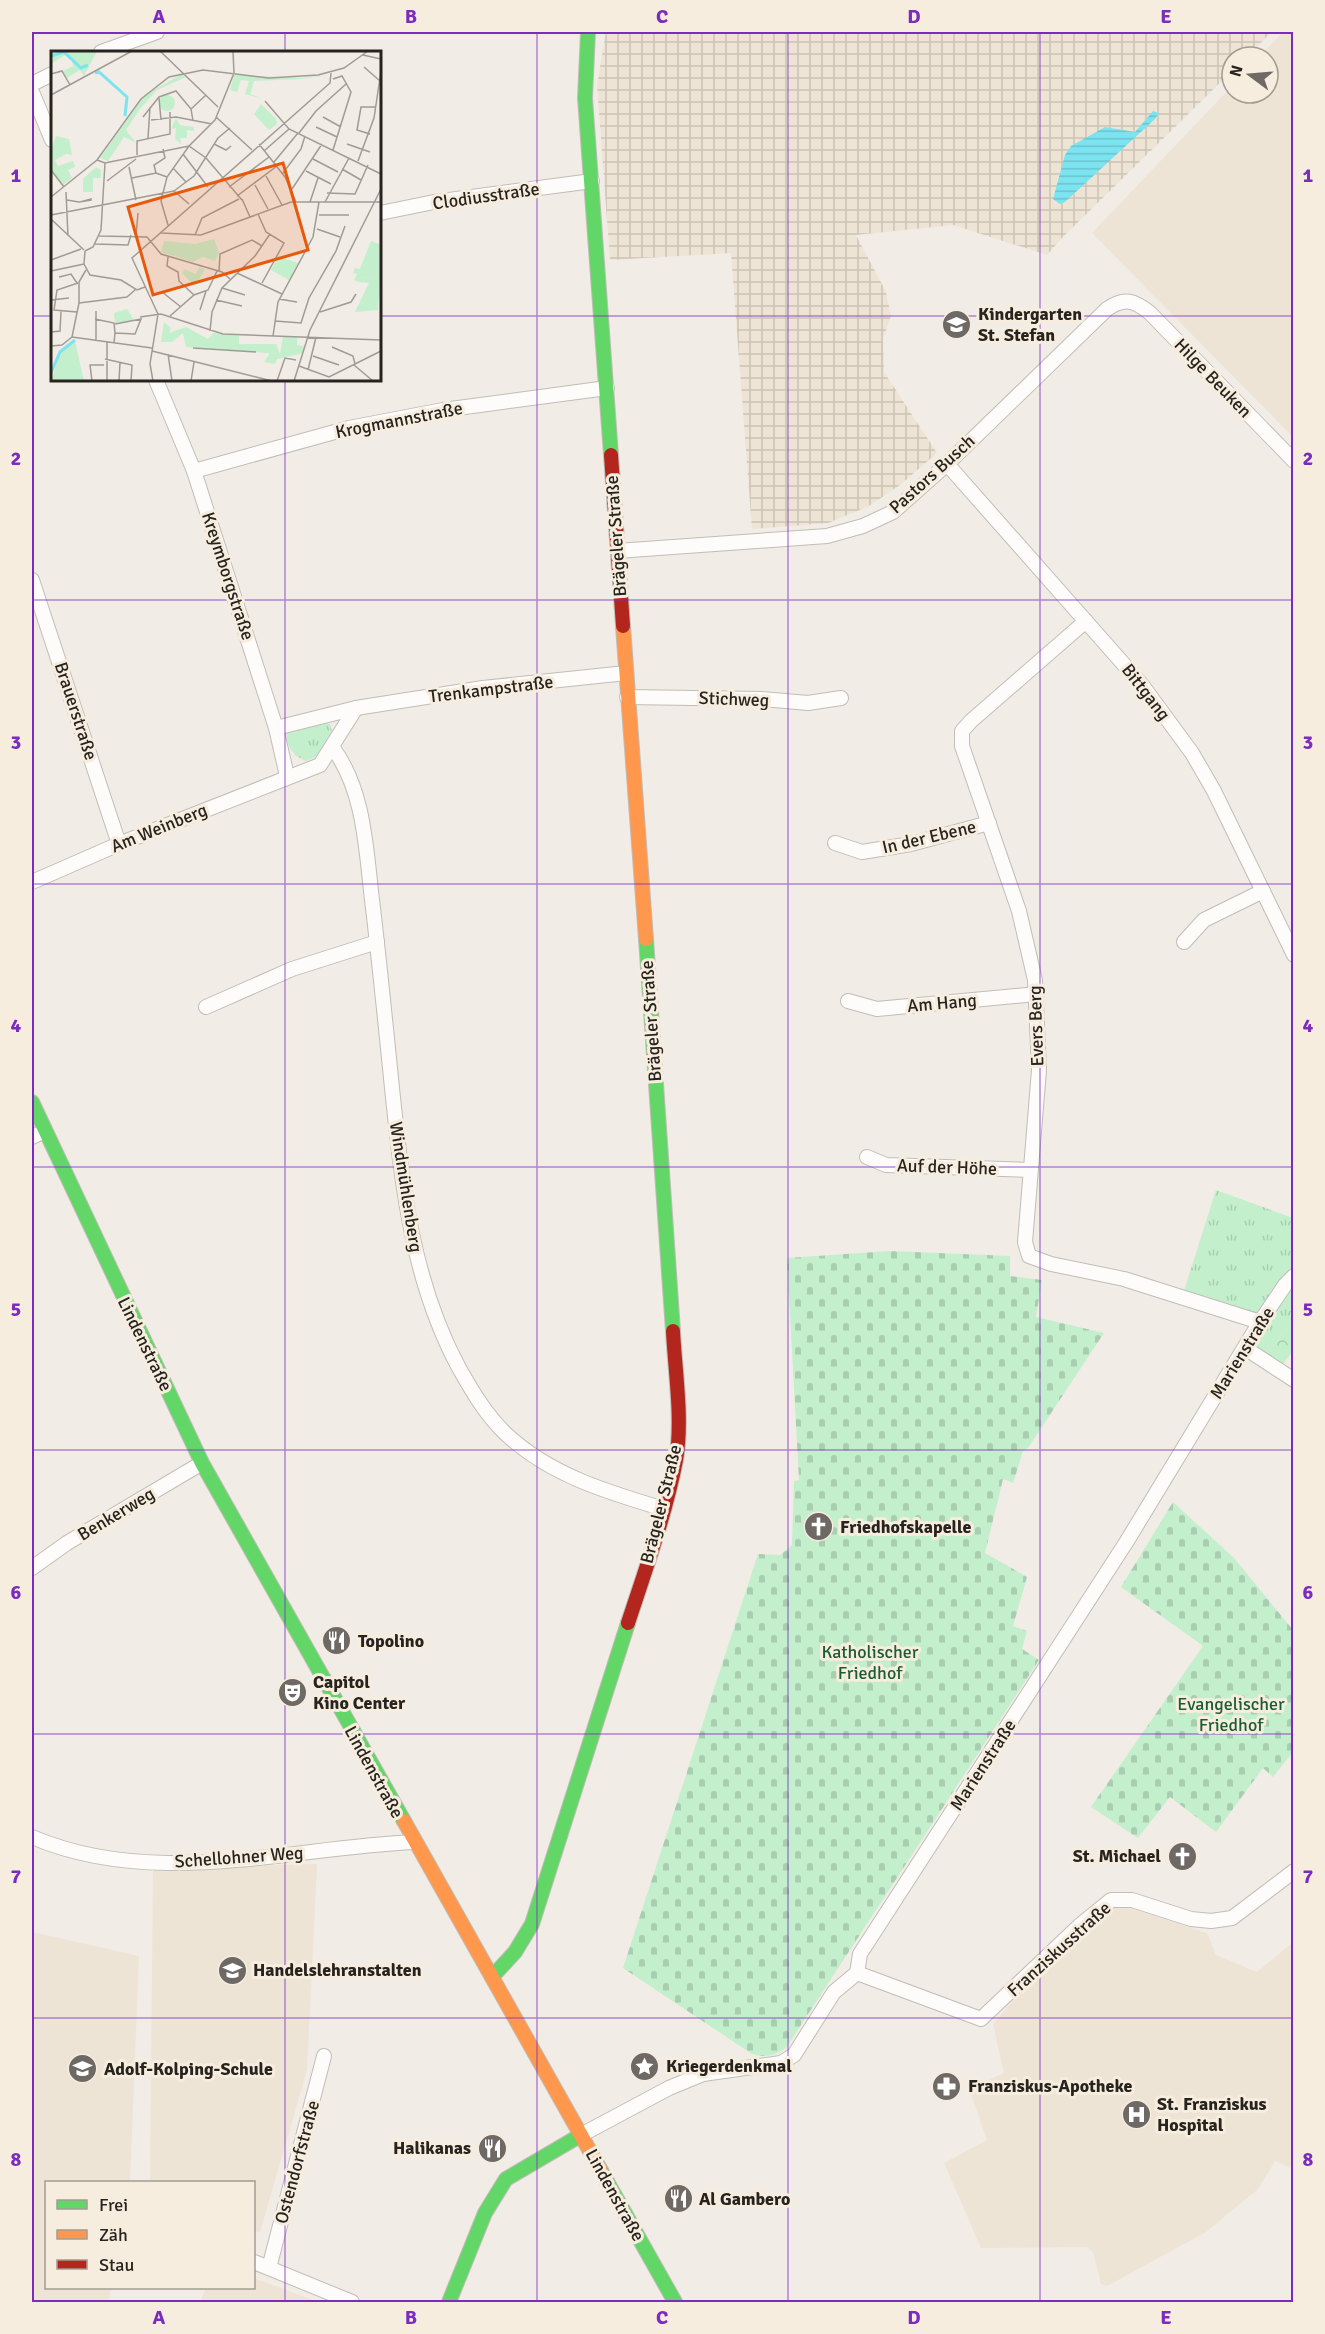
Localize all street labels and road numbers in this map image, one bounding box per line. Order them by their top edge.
street label: Clodiusstraße [431,178,541,214]
street label: Hilge Beuken [1170,334,1256,422]
street label: Krogmannstraße [334,397,464,443]
street label: Pastors Busch [885,430,979,518]
street label: Brägeler Straße [601,475,631,597]
street label: Kreymborgstraße [197,509,259,643]
street label: Brauerstraße [50,659,102,763]
street label: Bittgang [1117,659,1175,725]
street label: Trenkampstraße [428,670,554,708]
street label: Stichweg [698,687,770,711]
street label: Am Weinberg [108,799,210,857]
street label: In der Ebene [880,816,978,858]
street label: Brägeler Straße [636,960,666,1082]
street label: Evers Berg [1024,985,1048,1067]
street label: Am Hang [906,989,978,1017]
street label: Windmühlenberg [385,1120,427,1254]
street label: Auf der Höhe [897,1154,997,1180]
street label: Lindenstraße [113,1293,177,1395]
street label: Marienstraße [1205,1303,1279,1403]
street label: Brägeler Straße [636,1442,686,1566]
street label: Benkerweg [74,1483,158,1545]
street label: Marienstraße [945,1715,1021,1815]
street label: Lindenstraße [340,1722,408,1822]
street label: Schellohner Weg [174,1842,304,1872]
street label: Franziskusstraße [1003,1897,1115,2001]
street label: Ostendorfstraße [270,2098,324,2226]
street label: Lindenstraße [581,2145,649,2245]

